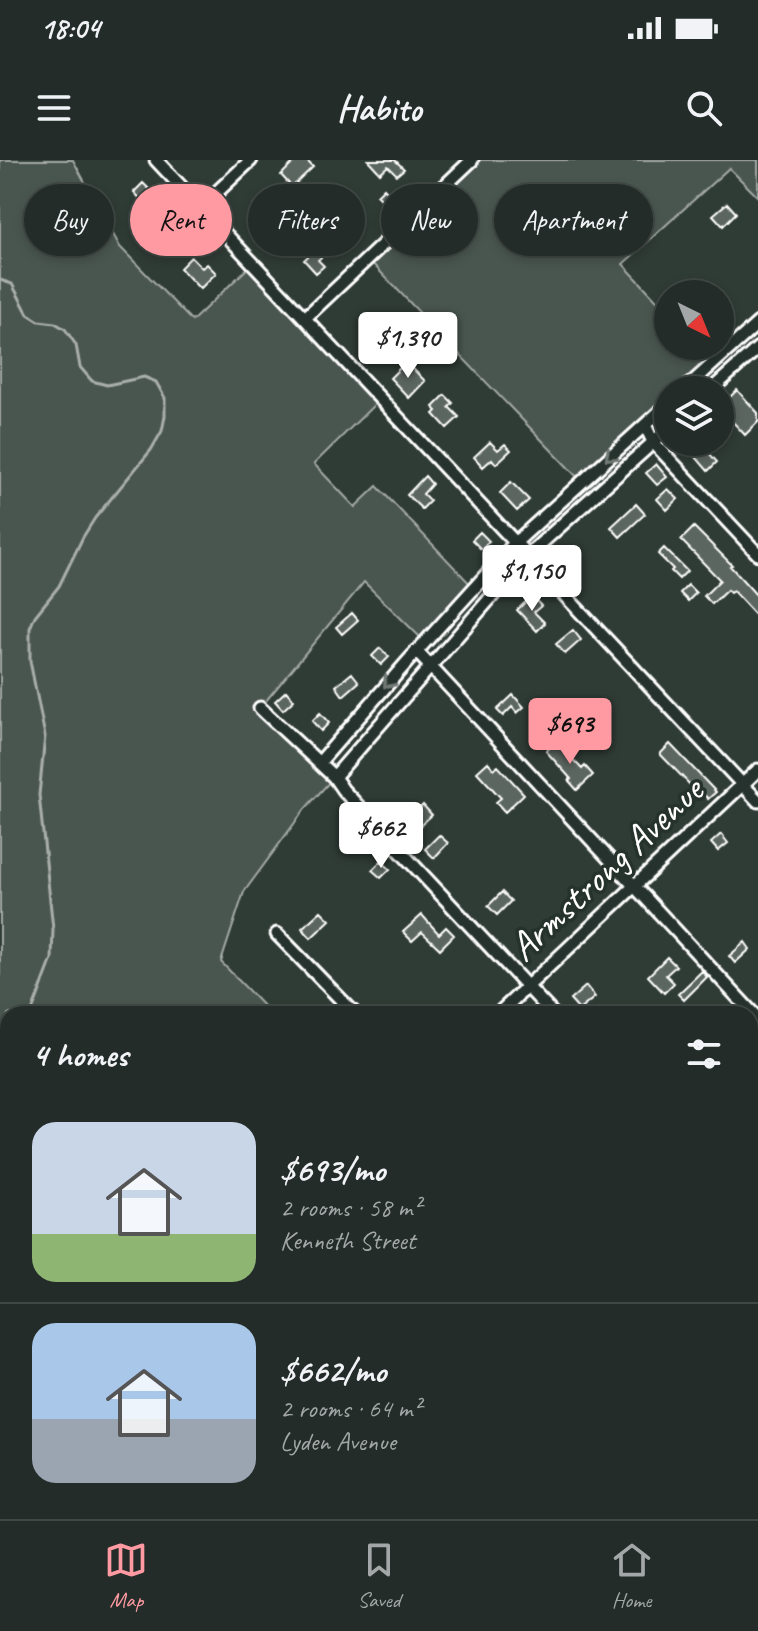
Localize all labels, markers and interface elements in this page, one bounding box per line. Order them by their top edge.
text: 18:04 [40,9,100,47]
text: Habito [337,85,421,131]
icon: menu [32,86,76,130]
icon: search [682,86,726,130]
chip: Buy [24,184,114,256]
chip: Rent [130,184,232,256]
chip: Filters [248,184,365,256]
chip: New [381,184,478,256]
chip: Apartment [494,184,653,256]
north arrow [654,280,734,360]
map controls [654,280,734,456]
pin: $1,390 [343,312,473,380]
text: $1,390 [376,321,440,354]
button: layers [654,376,734,456]
one-way arrow [605,447,620,461]
pin: $1,150 [467,545,597,613]
text: $1,150 [500,554,564,587]
one-way arrow [384,673,398,688]
pin: $693 [523,698,617,766]
text: $693 [546,707,594,740]
street label: Armstrong Avenue [498,764,716,972]
pin: $662 [334,802,428,870]
text: $662 [357,811,405,844]
icon: filters [682,1032,726,1076]
text: 4 homes [32,1033,128,1076]
text: $693/mo [280,1148,385,1191]
icon: home [96,1154,192,1250]
text: 2 rooms · 58 m² [280,1191,421,1224]
text: Kenneth Street [280,1224,415,1257]
text: $662/mo [280,1349,386,1392]
icon: home [96,1355,192,1451]
text: 2 rooms · 64 m² [280,1392,421,1425]
text: Lyden Avenue [280,1425,396,1458]
tab: Map [104,1538,148,1614]
tab: Saved [357,1538,401,1614]
tab: Home [610,1538,654,1614]

